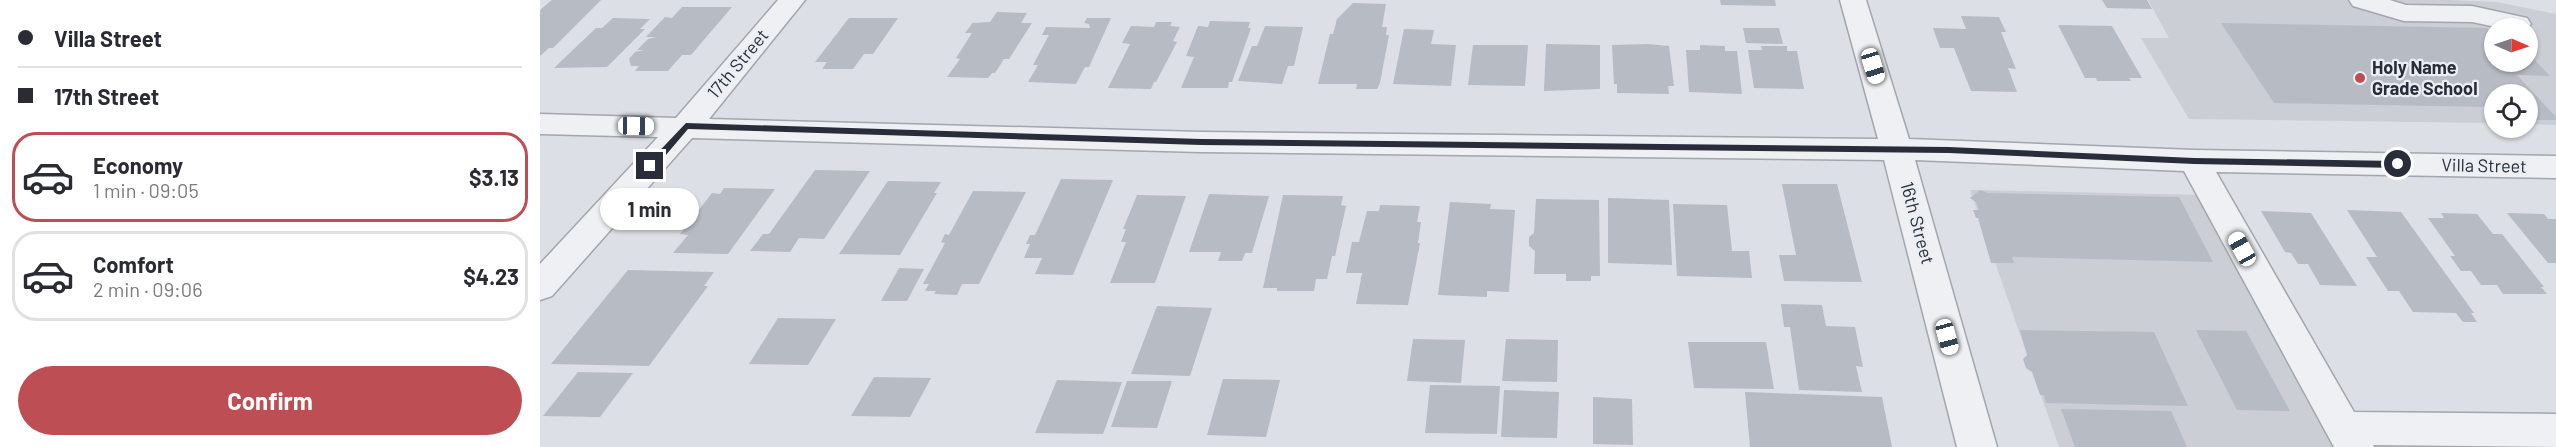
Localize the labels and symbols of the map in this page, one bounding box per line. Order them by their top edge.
north arrow [2484,18,2538,72]
street label: 17th Street [702,24,773,103]
car [1859,46,1887,86]
place label: Holy Name Grade School [2372,56,2478,99]
marker: Holy Name Grade School [2353,71,2367,85]
car [618,117,654,135]
route start [2384,150,2411,177]
route end [636,152,663,179]
street label: Villa Street [2441,153,2527,177]
street label: 16th Street [1896,179,1940,266]
callout: 1 min [600,187,700,229]
car [2225,229,2259,269]
car [1934,317,1960,357]

